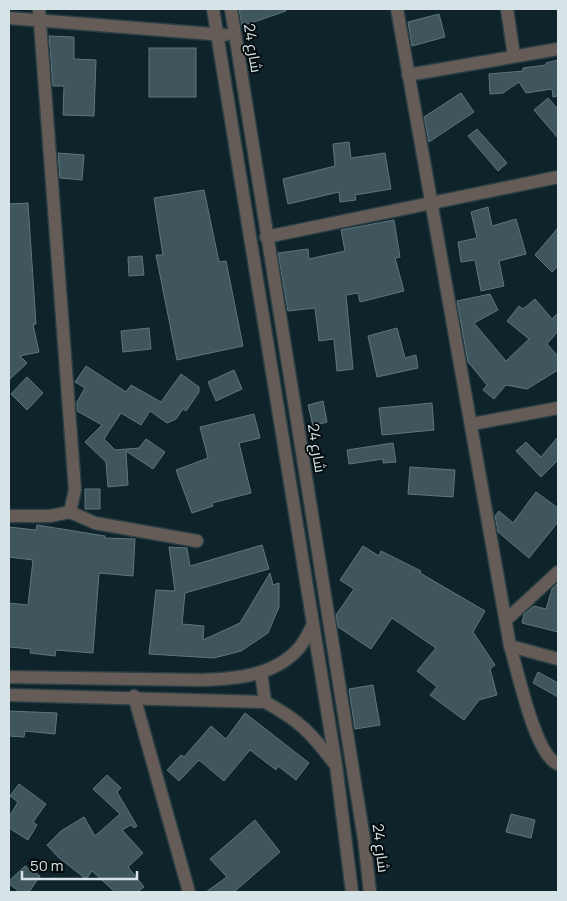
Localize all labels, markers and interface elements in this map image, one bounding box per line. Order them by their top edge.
street label: شارع 24 [238,22,267,74]
street label: شارع 24 [302,422,331,474]
street label: شارع 24 [367,822,394,874]
scale bar [22,848,138,880]
text: 50 m [30,855,64,876]

